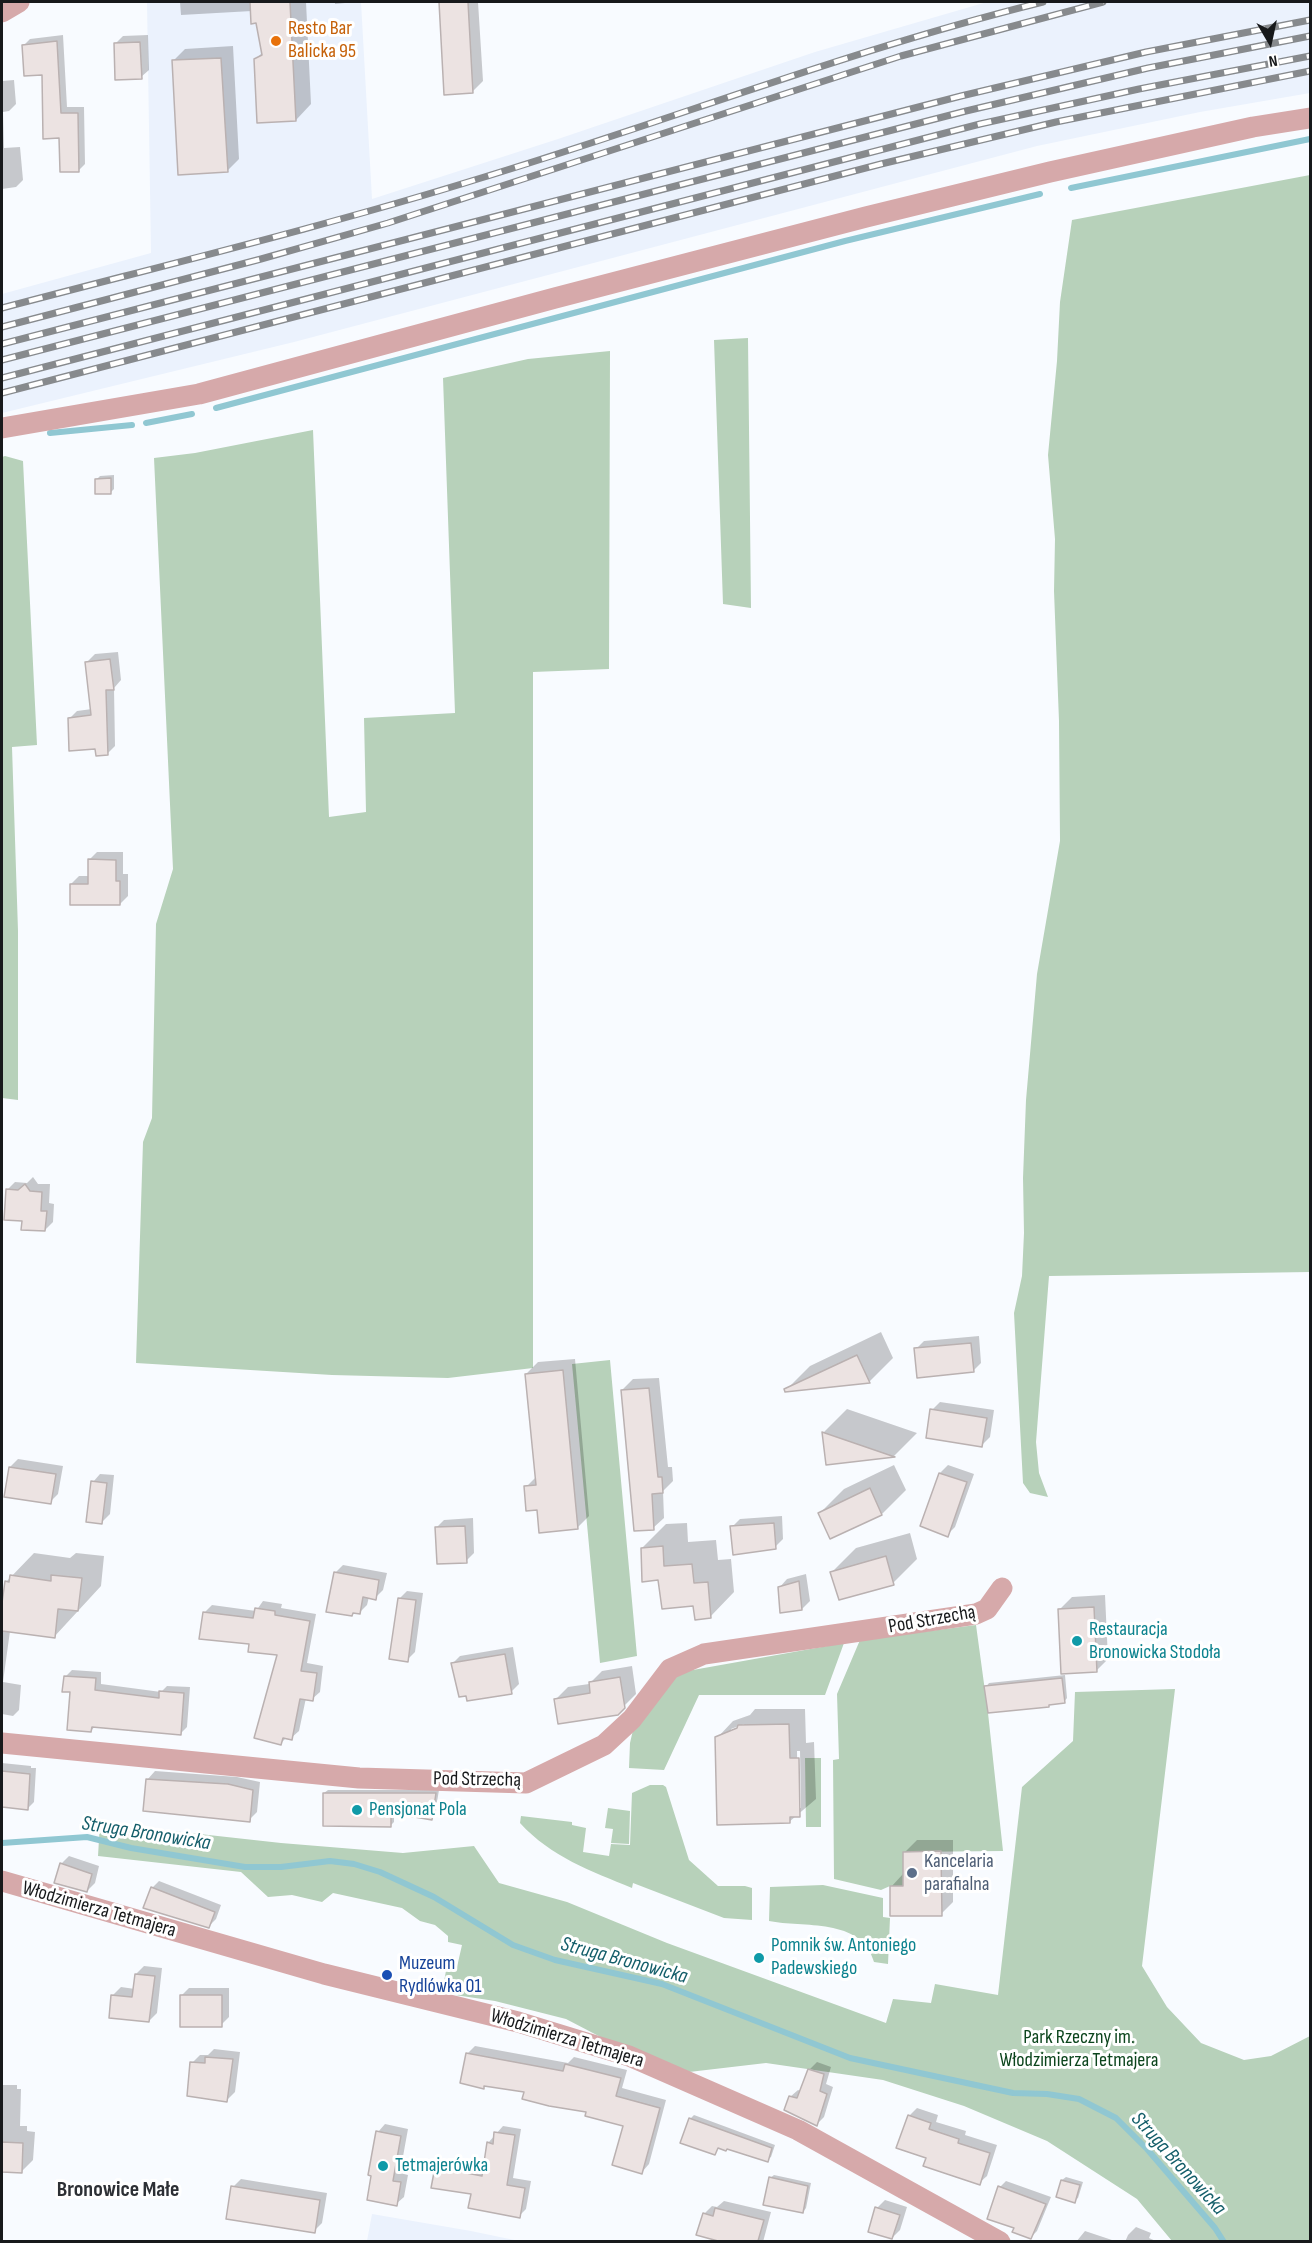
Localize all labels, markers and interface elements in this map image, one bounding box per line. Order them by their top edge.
north arrow [1240,12,1300,72]
place label: Resto Bar Balicka 95 [288,17,356,64]
marker: Resto Bar Balicka 95 [269,34,283,48]
text: N [1267,50,1279,70]
street label: Pod Strzechą [887,1601,977,1639]
place label: Restauracja Bronowicka Stodoła [1089,1618,1221,1665]
marker: Restauracja Bronowicka Stodoła [1070,1634,1084,1648]
street label: Pod Strzechą [433,1767,521,1793]
place label: Pensjonat Pola [369,1798,467,1822]
marker: Pensjonat Pola [350,1803,364,1817]
water label: Struga Bronowicka [80,1811,212,1857]
place label: Kancelaria parafialna [924,1850,994,1897]
marker: Kancelaria parafialna [905,1866,919,1880]
street label: Włodzimierza Tetmajera [19,1877,179,1943]
water label: Struga Bronowicka [558,1932,690,1990]
place label: Pomnik św. Antoniego Padewskiego [771,1934,916,1981]
marker: Pomnik św. Antoniego Padewskiego [752,1951,766,1965]
place label: Muzeum Rydlówka 01 [399,1952,481,1999]
marker: Muzeum Rydlówka 01 [380,1968,394,1982]
street label: Włodzimierza Tetmajera [488,2004,646,2074]
park label: Park Rzeczny im. Włodzimierza Tetmajera [1000,2026,1158,2073]
water label: Struga Bronowicka [1125,2107,1231,2221]
place label: Tetmajerówka [395,2154,488,2178]
marker: Tetmajerówka [376,2159,390,2173]
district label: Bronowice Małe [57,2177,179,2203]

